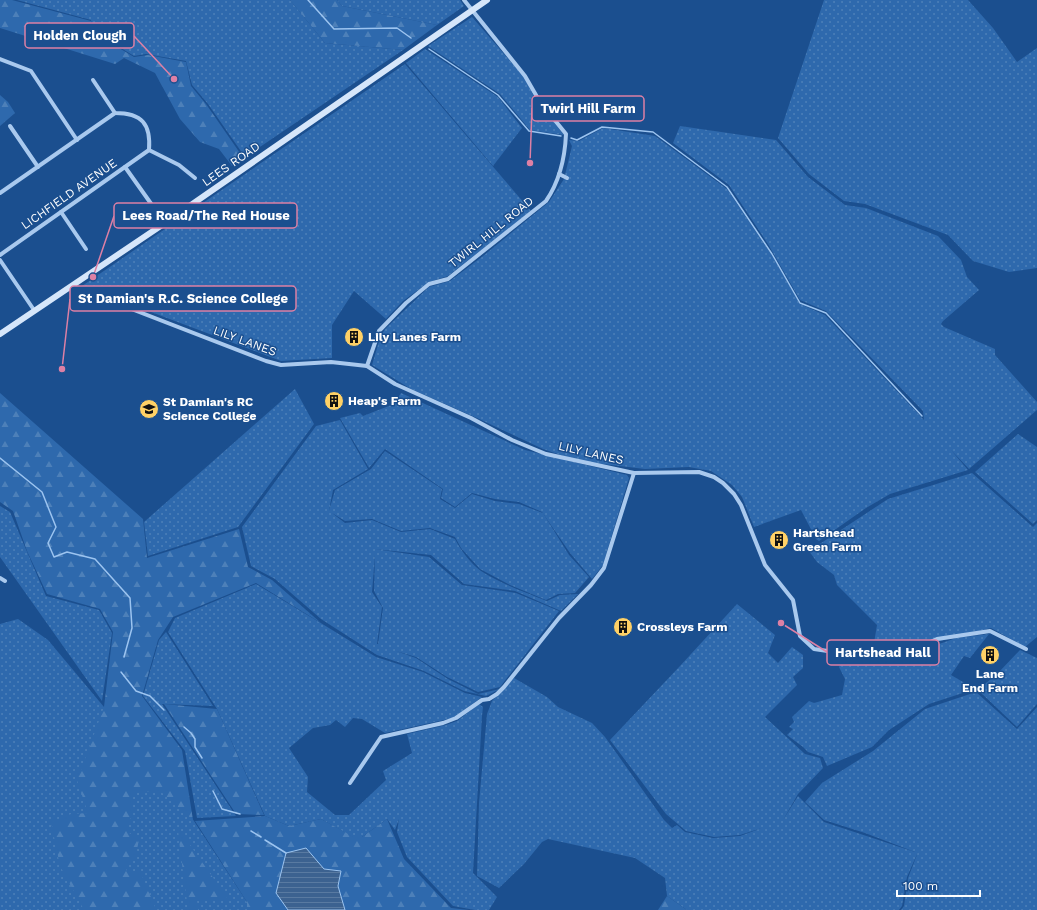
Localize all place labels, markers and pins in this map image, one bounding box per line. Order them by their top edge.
callout: Holden Clough [25,23,134,48]
callout: Twirl Hill Farm [532,96,644,121]
callout: Lees Road/The Red House [114,203,297,228]
callout: St Damian's R.C. Science College [70,286,296,311]
building icon: Lily Lanes Farm [343,326,365,348]
place label: Lily Lanes Farm [368,330,461,344]
building icon: Heap's Farm [323,390,345,412]
place label: Heap's Farm [348,394,421,408]
place label: St Damian's RC Science College [163,395,256,423]
school or university icon: St Damian's RC Science College [138,398,160,420]
place label: Hartshead Green Farm [793,526,862,554]
building icon: Hartshead Green Farm [768,529,790,551]
building icon: Crossleys Farm [612,616,634,638]
place label: Crossleys Farm [637,620,728,634]
callout: Hartshead Hall [827,640,939,665]
building icon: Lane End Farm [979,644,1001,666]
place label: Lane End Farm [962,667,1018,695]

